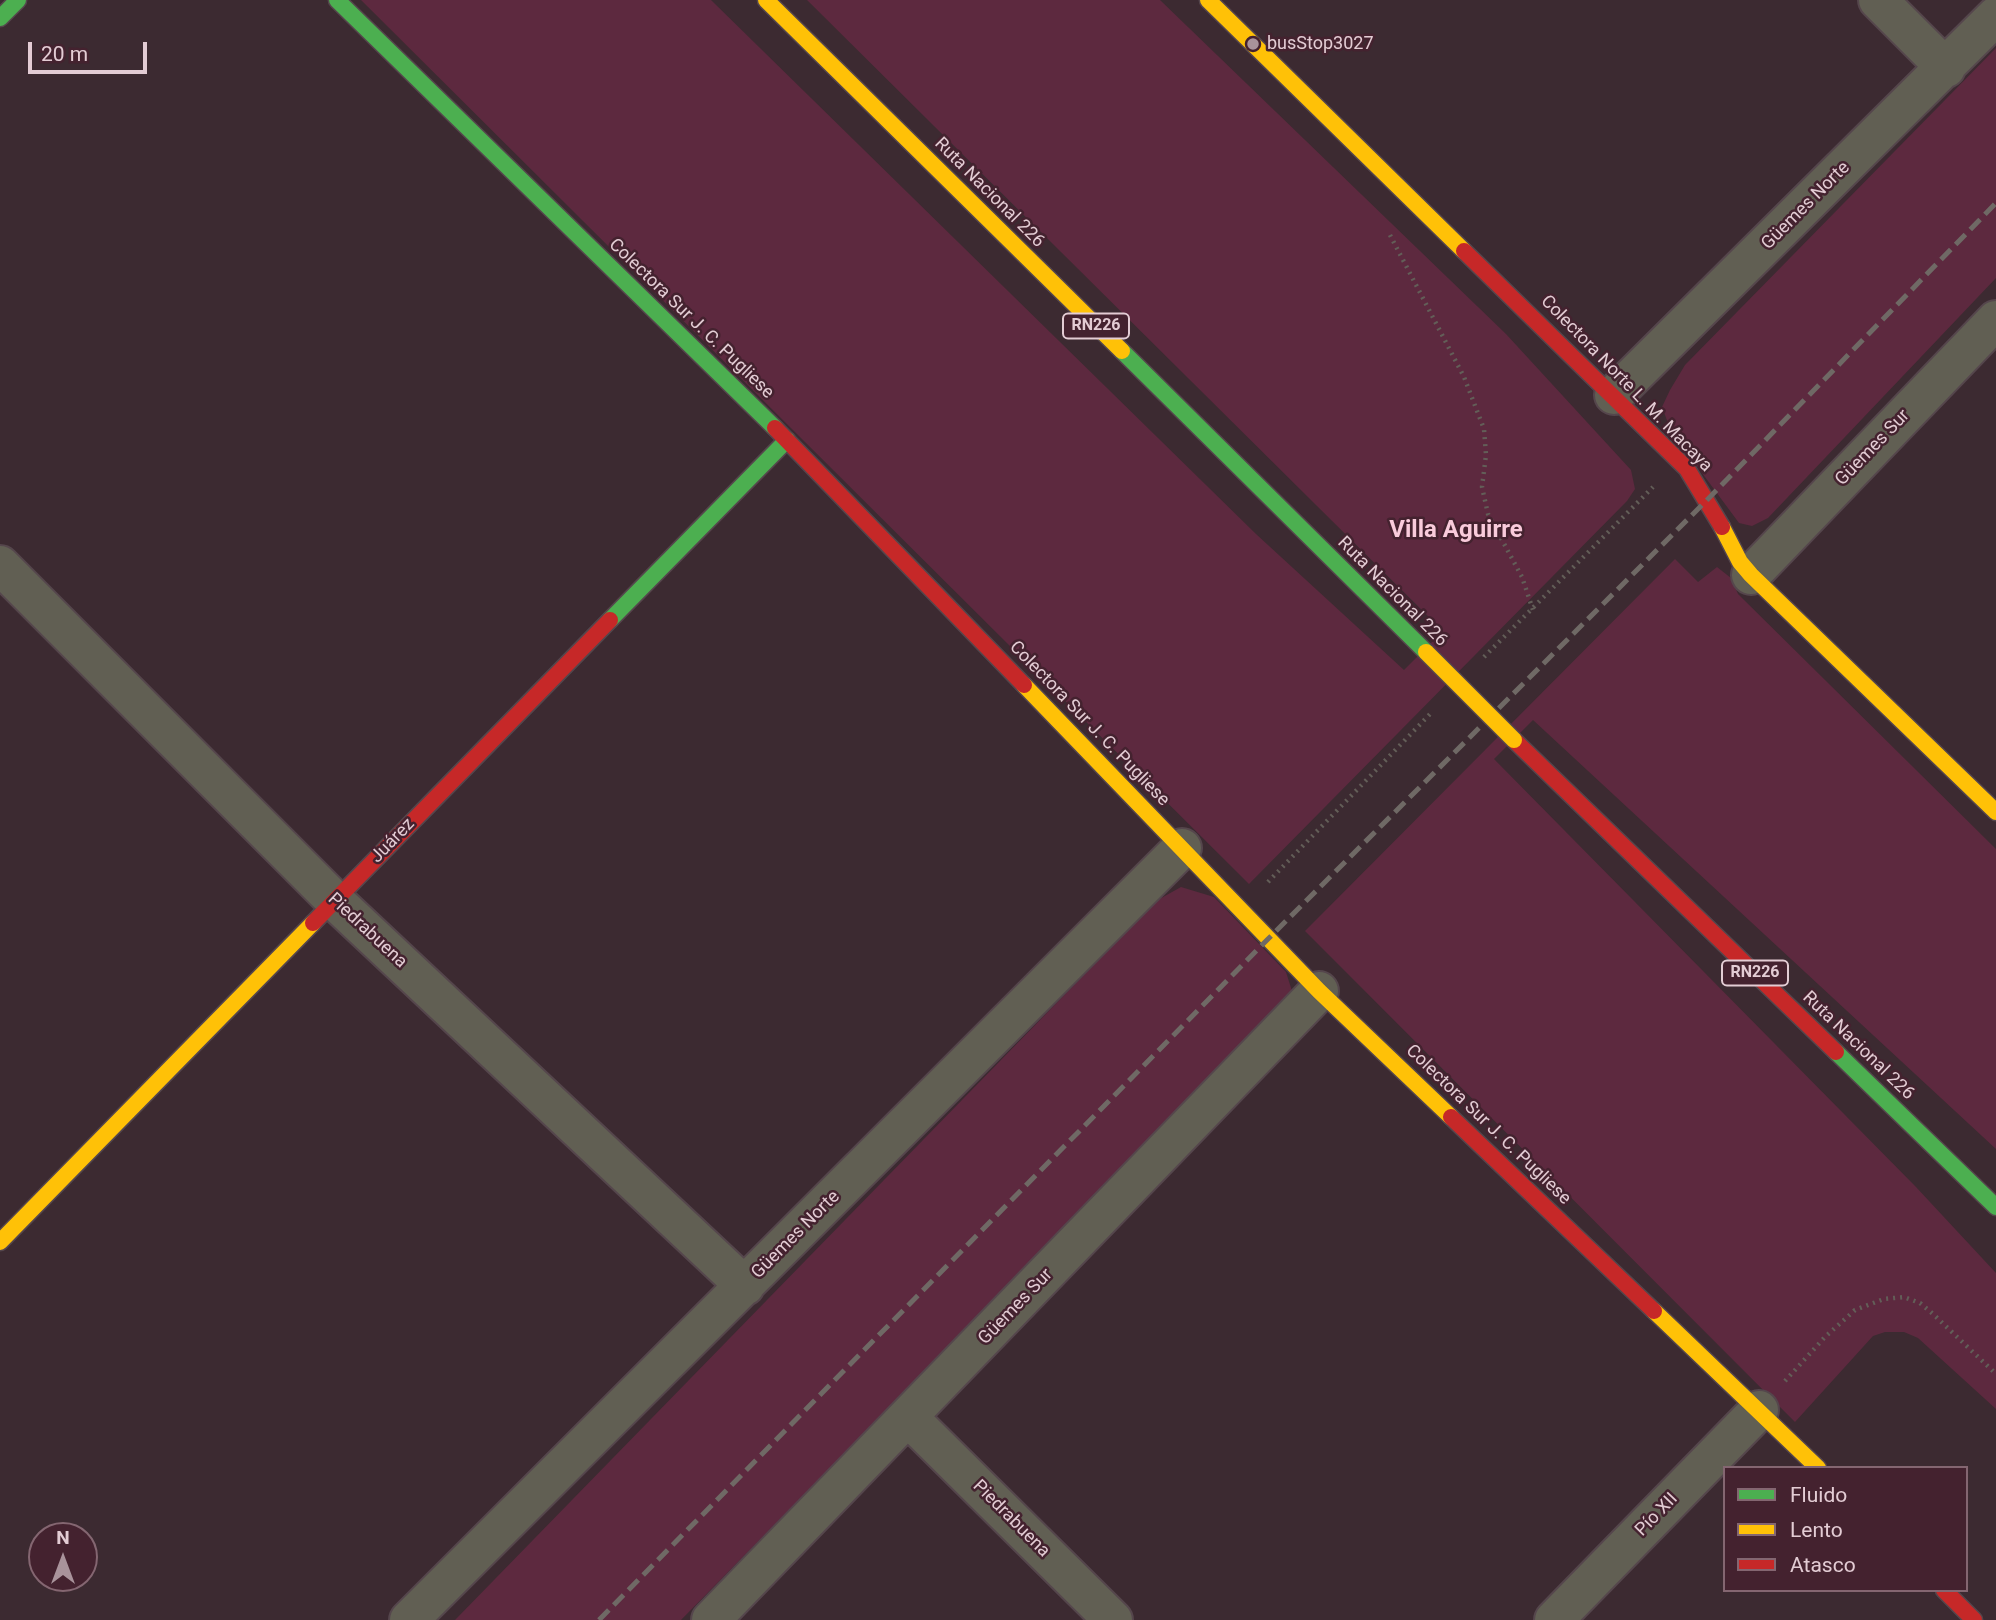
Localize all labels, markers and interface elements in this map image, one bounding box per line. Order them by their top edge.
scale bar [32,28,150,72]
place label: busStop3027 [1267,33,1374,55]
marker: busStop3027 [1245,36,1261,52]
text: 20 m [41,42,88,66]
street label: Ruta Nacional 226 [929,133,1049,253]
street label: Güemes Norte [1757,157,1855,255]
street label: Colectora Sur J. C. Pugliese [604,234,778,404]
street label: Colectora Norte L. M. Macaya [1536,291,1716,477]
road number: RN226 [1063,314,1129,338]
street label: Güemes Sur [1831,405,1915,491]
district label: Villa Aguirre [1389,517,1523,545]
street label: Ruta Nacional 226 [1332,532,1452,652]
street label: Colectora Sur J. C. Pugliese [1004,637,1174,811]
street label: Juárez [366,814,420,868]
street label: Piedrabuena [323,889,411,973]
road number: RN226 [1722,960,1788,986]
street label: Ruta Nacional 226 [1798,987,1918,1105]
street label: Colectora Sur J. C. Pugliese [1401,1040,1575,1210]
street label: Güemes Norte [747,1186,845,1284]
street label: Güemes Sur [974,1264,1058,1350]
legend [1723,1466,1968,1592]
street label: Piedrabuena [968,1476,1054,1562]
text: Fluido [1790,1483,1847,1507]
street label: Pío XII [1631,1489,1683,1541]
text: Lento [1790,1518,1843,1542]
north arrow [28,1522,98,1592]
text: N [56,1526,70,1549]
text: Atasco [1790,1553,1856,1577]

